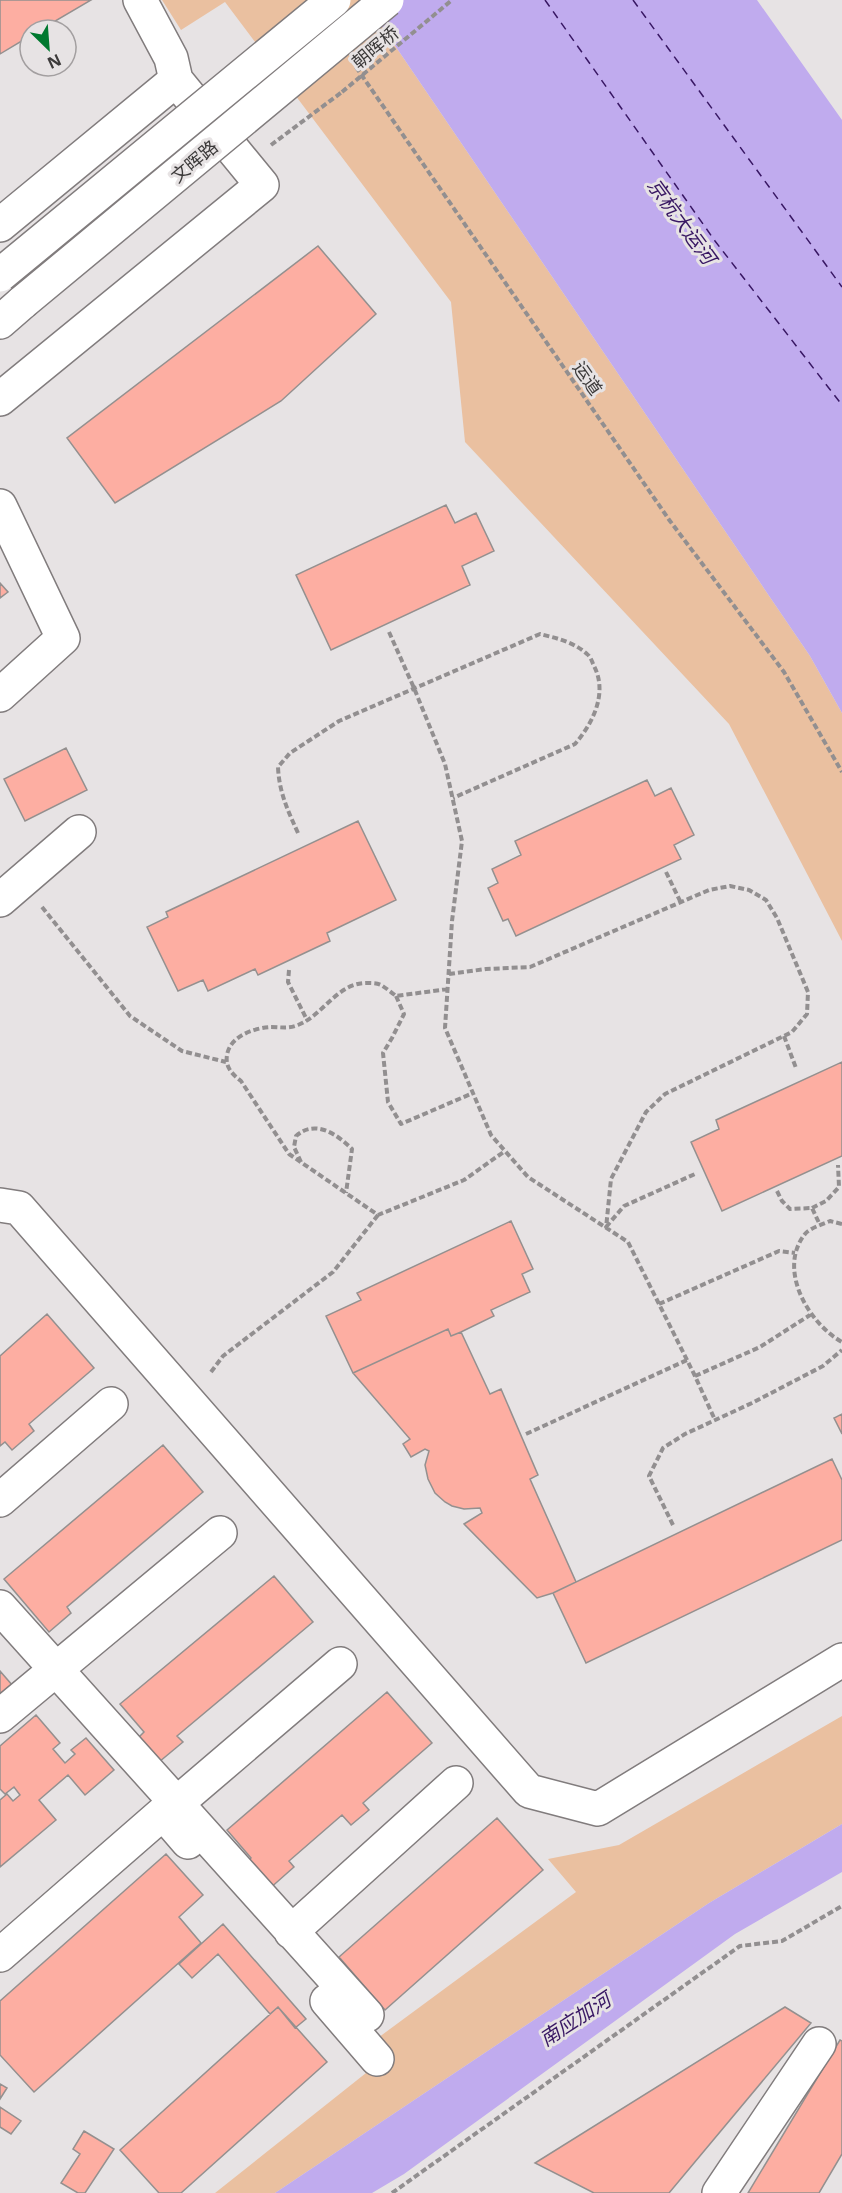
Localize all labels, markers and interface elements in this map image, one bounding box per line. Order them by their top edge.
north arrow [18,18,78,78]
street label: 朝晖桥 [347,20,403,74]
text: N [44,49,65,74]
street label: 文晖路 [166,134,222,188]
water label: 京杭大运河 [642,173,725,273]
street label: 运道 [568,356,608,400]
water label: 南应加河 [534,1984,619,2052]

